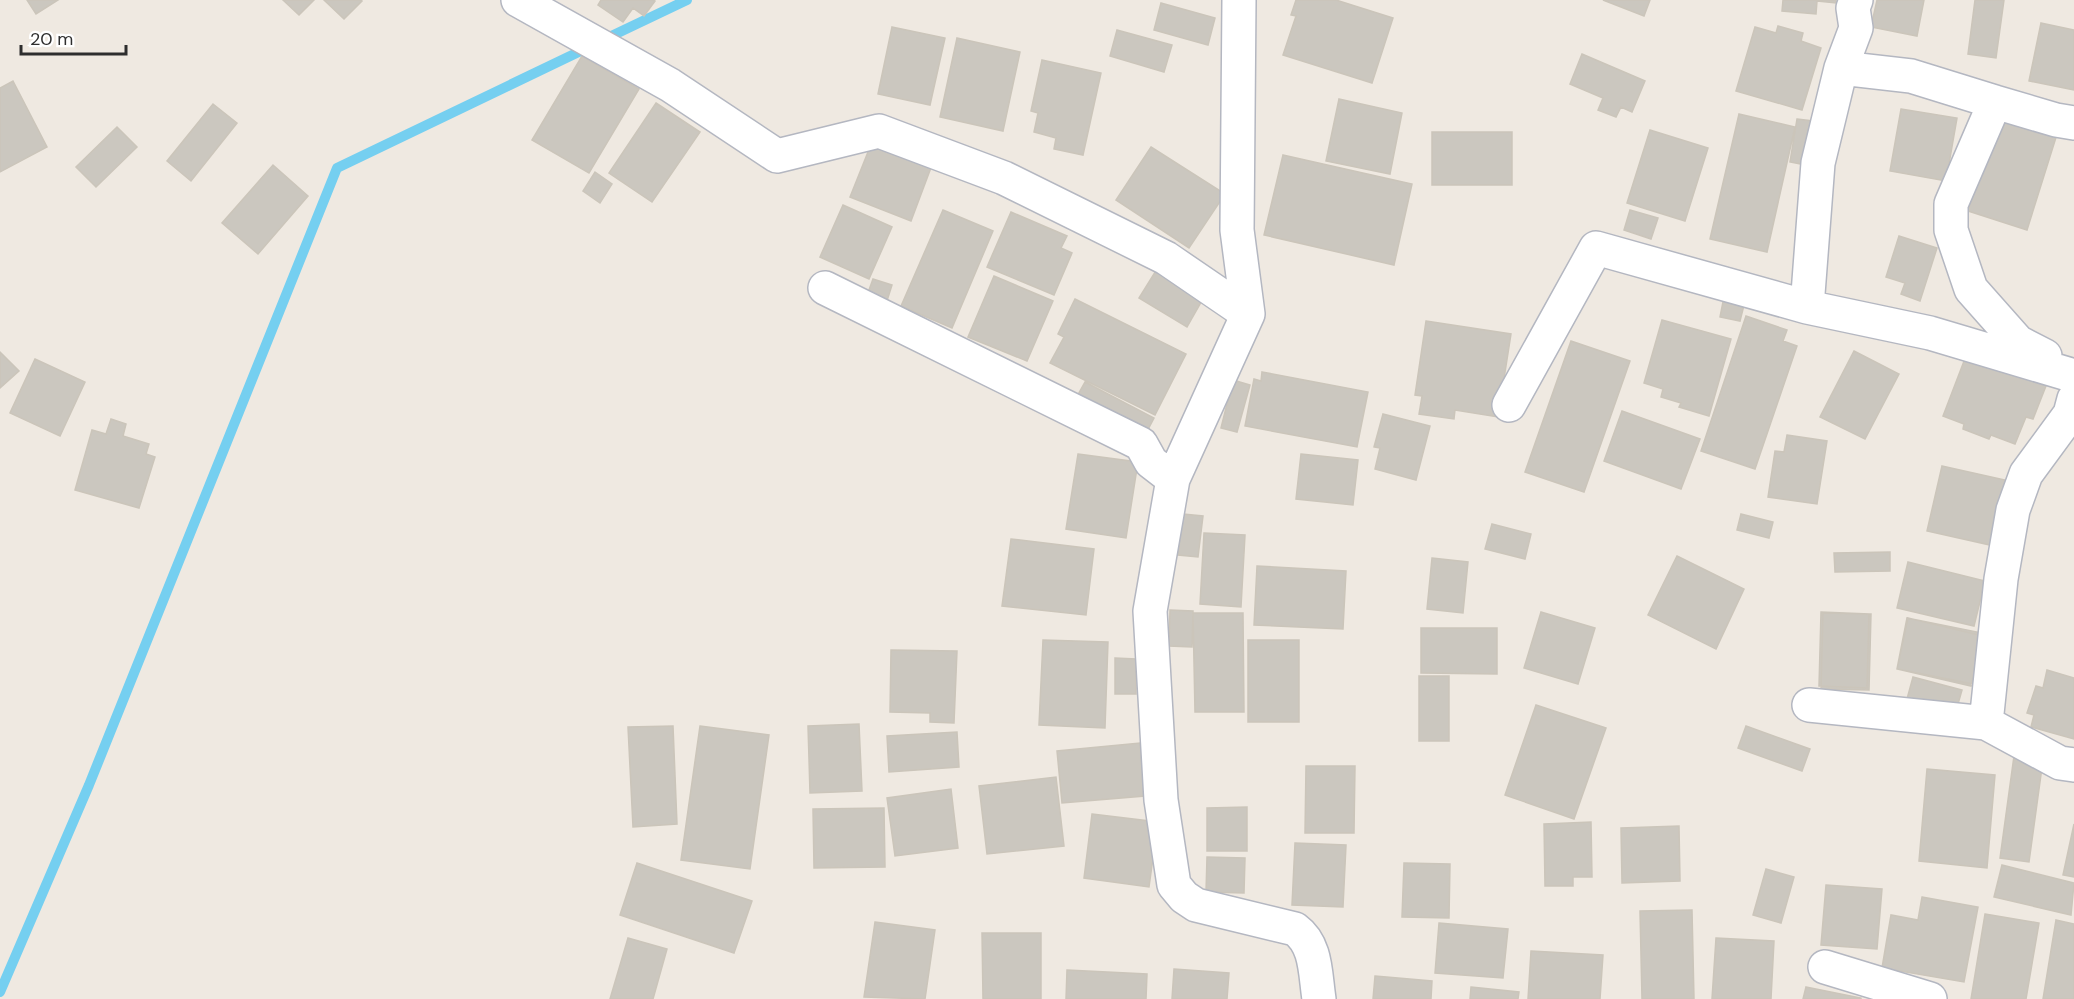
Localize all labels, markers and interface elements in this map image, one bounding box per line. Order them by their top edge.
scale bar [21,18,126,56]
text: 20 m [30,27,73,51]

